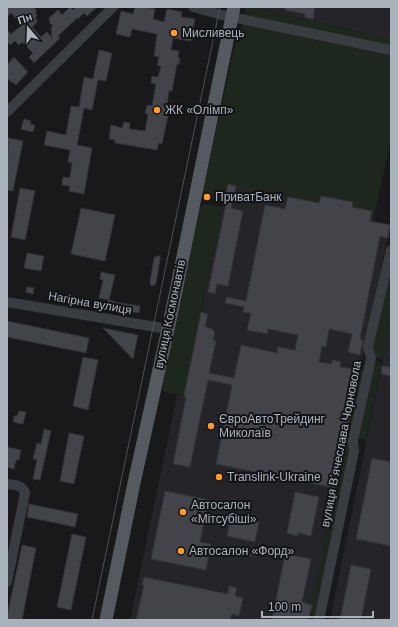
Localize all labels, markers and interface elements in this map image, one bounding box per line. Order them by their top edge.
north arrow [8,8,48,48]
text: Пн [16,11,34,27]
place label: Мисливець [182,26,244,40]
marker: Мисливець [169,28,179,38]
place label: ЖК «Олімп» [165,103,234,117]
marker: ЖК «Олімп» [152,105,162,115]
place label: ПриватБанк [215,190,282,204]
marker: ПриватБанк [202,192,212,202]
street label: вулиця Космонавтів [152,258,188,370]
street label: Нагірна вулиця [47,289,133,317]
street label: вулиця Вʼячеслава Чорновола [318,359,364,528]
place label: ЄвроАвтоТрейдинг Миколаїв [219,412,326,440]
marker: ЄвроАвтоТрейдинг Миколаїв [206,421,216,431]
place label: Translink-Ukraine [227,470,321,484]
marker: Translink-Ukraine [214,472,224,482]
place label: Автосалон «Мітсубіші» [191,498,257,526]
marker: Автосалон «Мітсубіші» [178,507,188,517]
place label: Автосалон «Форд» [189,544,294,558]
marker: Автосалон «Форд» [176,546,186,556]
scale bar [262,593,373,619]
text: 100 m [268,600,301,614]

